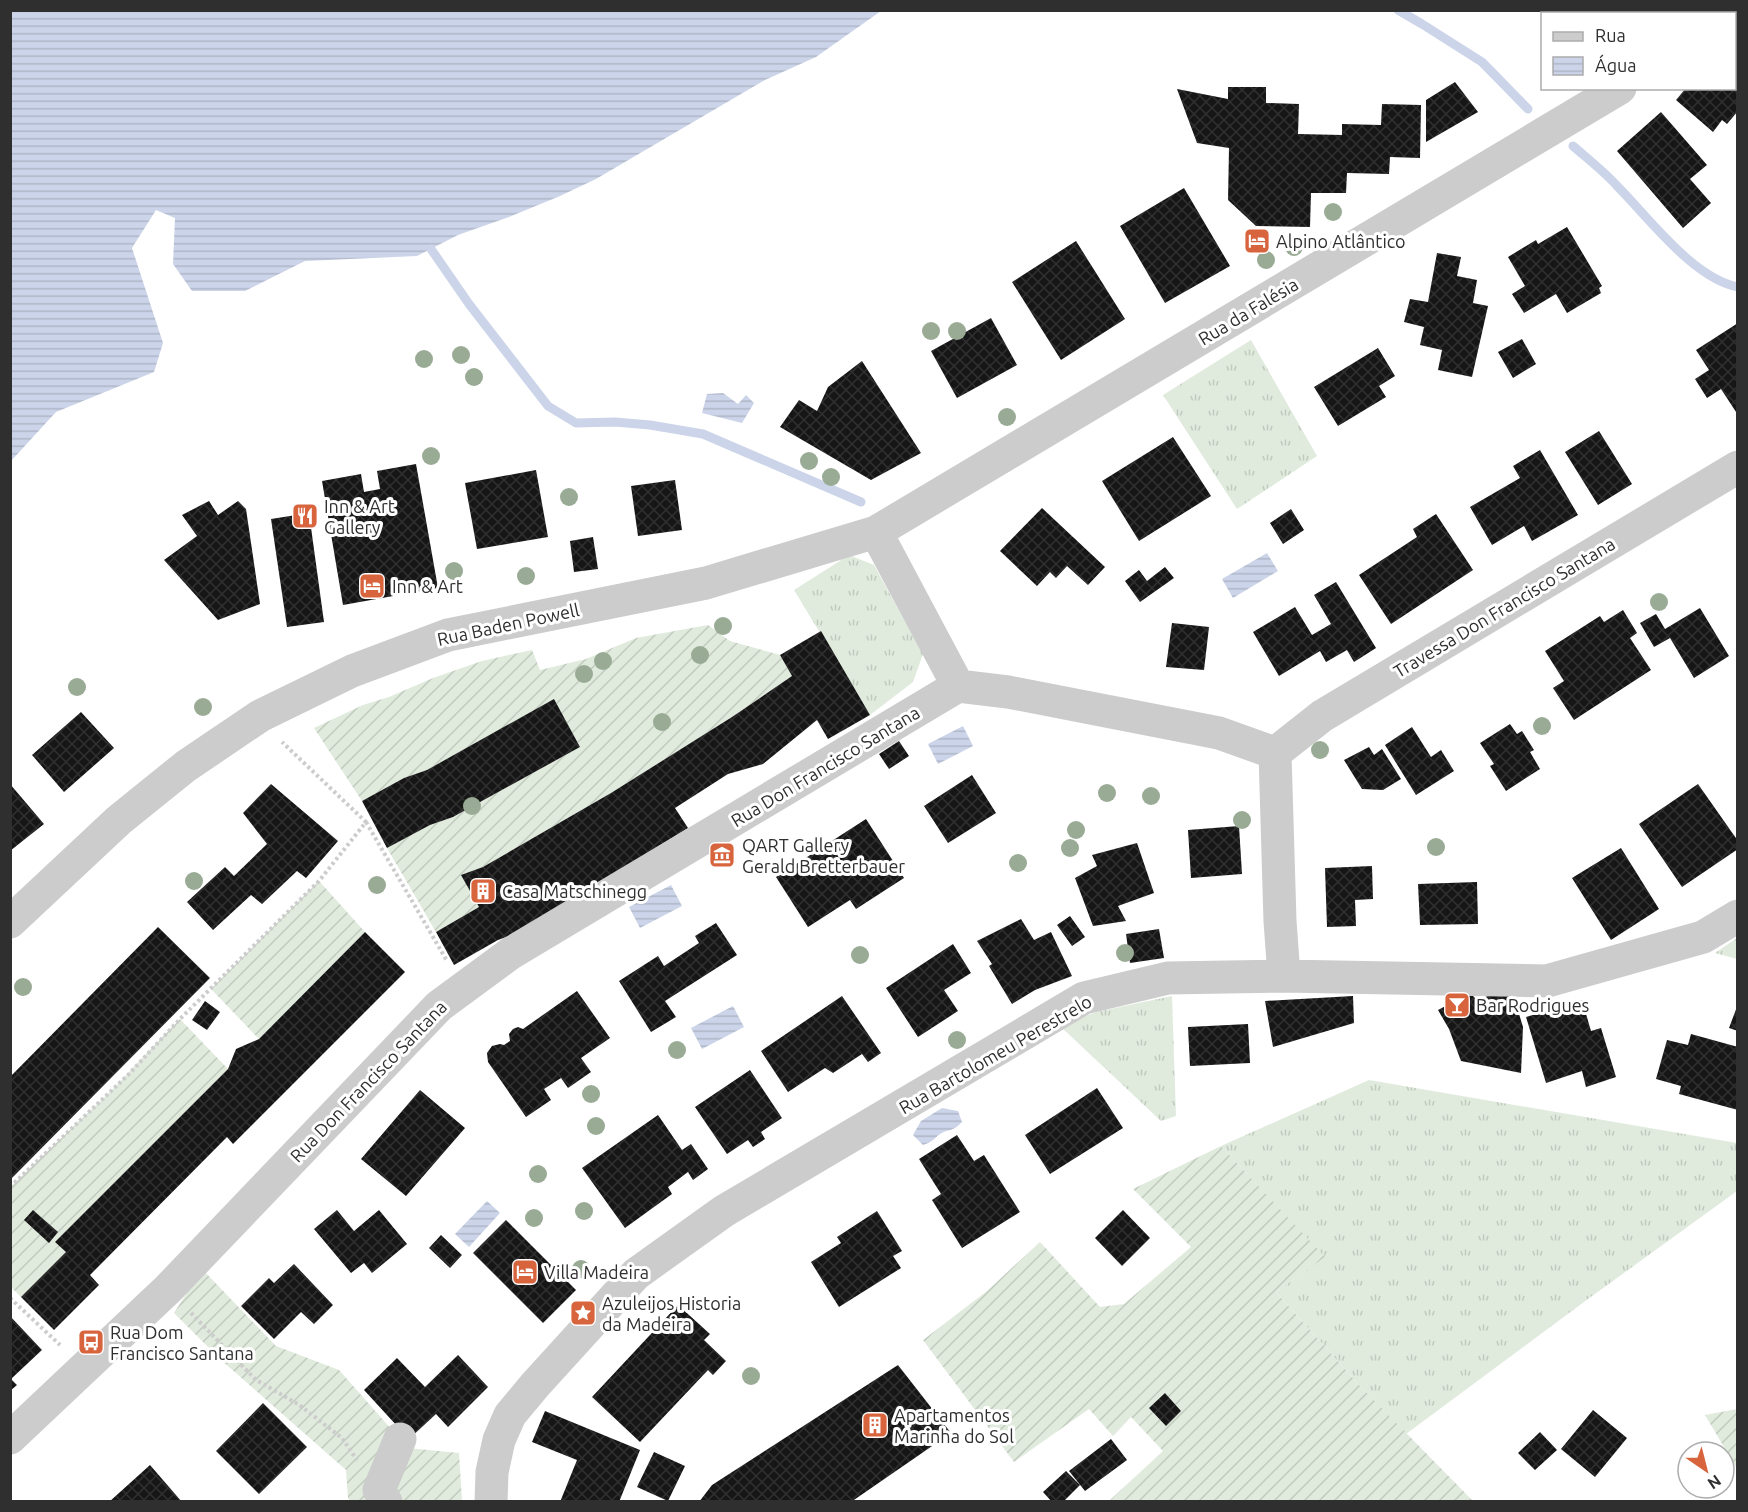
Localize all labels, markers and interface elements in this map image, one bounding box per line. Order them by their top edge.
legend [1541,12,1736,90]
text: Rua [1595,25,1626,45]
text: Água [1595,54,1637,75]
hotel icon: Alpino Atlântico [1242,226,1272,256]
place label: Alpino Atlântico [1276,231,1406,251]
street label: Rua da Falésia [1194,273,1302,349]
place label: Inn & Art Gallery [324,496,395,537]
restaurant icon: Inn & Art Gallery [290,501,320,531]
street label: Travessa Don Francisco Santana [1390,533,1618,681]
hotel icon: Inn & Art [357,571,387,601]
place label: Inn & Art [392,576,463,596]
street label: Rua Baden Powell [435,599,581,649]
street label: Rua Don Francisco Santana [727,702,923,830]
place label: QART Gallery Gerald Bretterbauer [742,835,905,876]
museum icon: QART Gallery Gerald Bretterbauer [707,840,737,870]
building icon: Casa Matschinegg [468,876,498,906]
place label: Casa Matschinegg [502,881,647,901]
bar icon: Bar Rodrigues [1442,990,1472,1020]
street label: Rua Bartolomeu Perestrelo [895,991,1095,1117]
place label: Bar Rodrigues [1476,995,1590,1015]
street label: Rua Don Francisco Santana [286,996,450,1166]
hotel icon: Villa Madeira [510,1257,540,1287]
place label: Villa Madeira [544,1262,649,1282]
place label: Azuleijos Historia da Madeira [602,1293,741,1334]
place icon: Azuleijos Historia da Madeira [568,1298,598,1328]
place label: Rua Dom Francisco Santana [110,1322,254,1363]
bus stop icon: Rua Dom Francisco Santana [76,1327,106,1357]
place label: Apartamentos Marinha do Sol [894,1405,1014,1446]
building icon: Apartamentos Marinha do Sol [860,1410,890,1440]
north arrow [1676,1440,1736,1500]
text: N [1705,1471,1725,1493]

